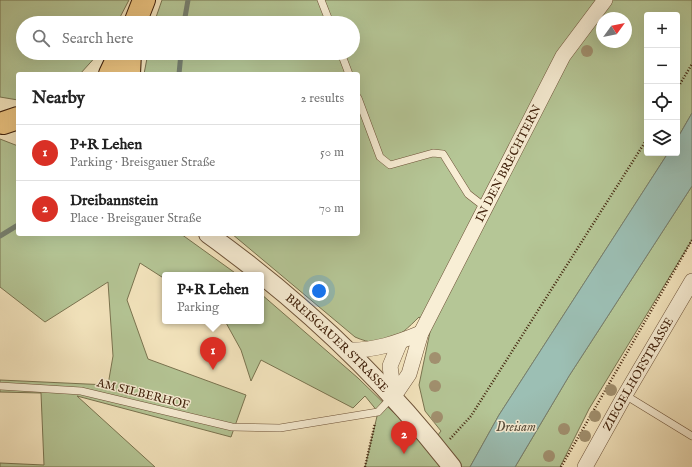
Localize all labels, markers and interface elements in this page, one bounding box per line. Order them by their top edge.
north arrow [596,12,632,48]
map controls [644,12,680,156]
button: + [644,12,680,48]
search box [16,16,360,60]
icon: search [30,27,52,49]
text: Search here [62,29,133,48]
button: − [644,48,680,84]
button: locate [644,84,680,120]
text: Nearby [32,88,85,109]
text: 2 results [300,90,344,107]
street label: IN DEN BRECHTERN [472,102,545,224]
button: layers [644,120,680,156]
text: P+R Lehen [70,135,142,154]
text: 1 [43,144,47,161]
text: 50 m [320,144,344,161]
text: Parking · Breisgauer Straße [70,154,215,171]
text: Dreibannstein [70,191,158,210]
text: 2 [42,200,48,217]
text: 70 m [319,200,344,217]
text: Place · Breisgauer Straße [70,210,201,227]
popup [162,272,264,324]
text: P+R Lehen [177,280,249,299]
your location [309,281,329,301]
street label: BREISGAUER STRASSE [283,290,392,395]
text: Parking [177,299,219,316]
street label: ZIEGELHOFSTRASSE [599,314,677,433]
pin: 1 [200,337,226,370]
street label: AM SILBERHOF [94,375,191,413]
water label: Dreisam [496,419,536,436]
pin: 2 [391,421,417,454]

